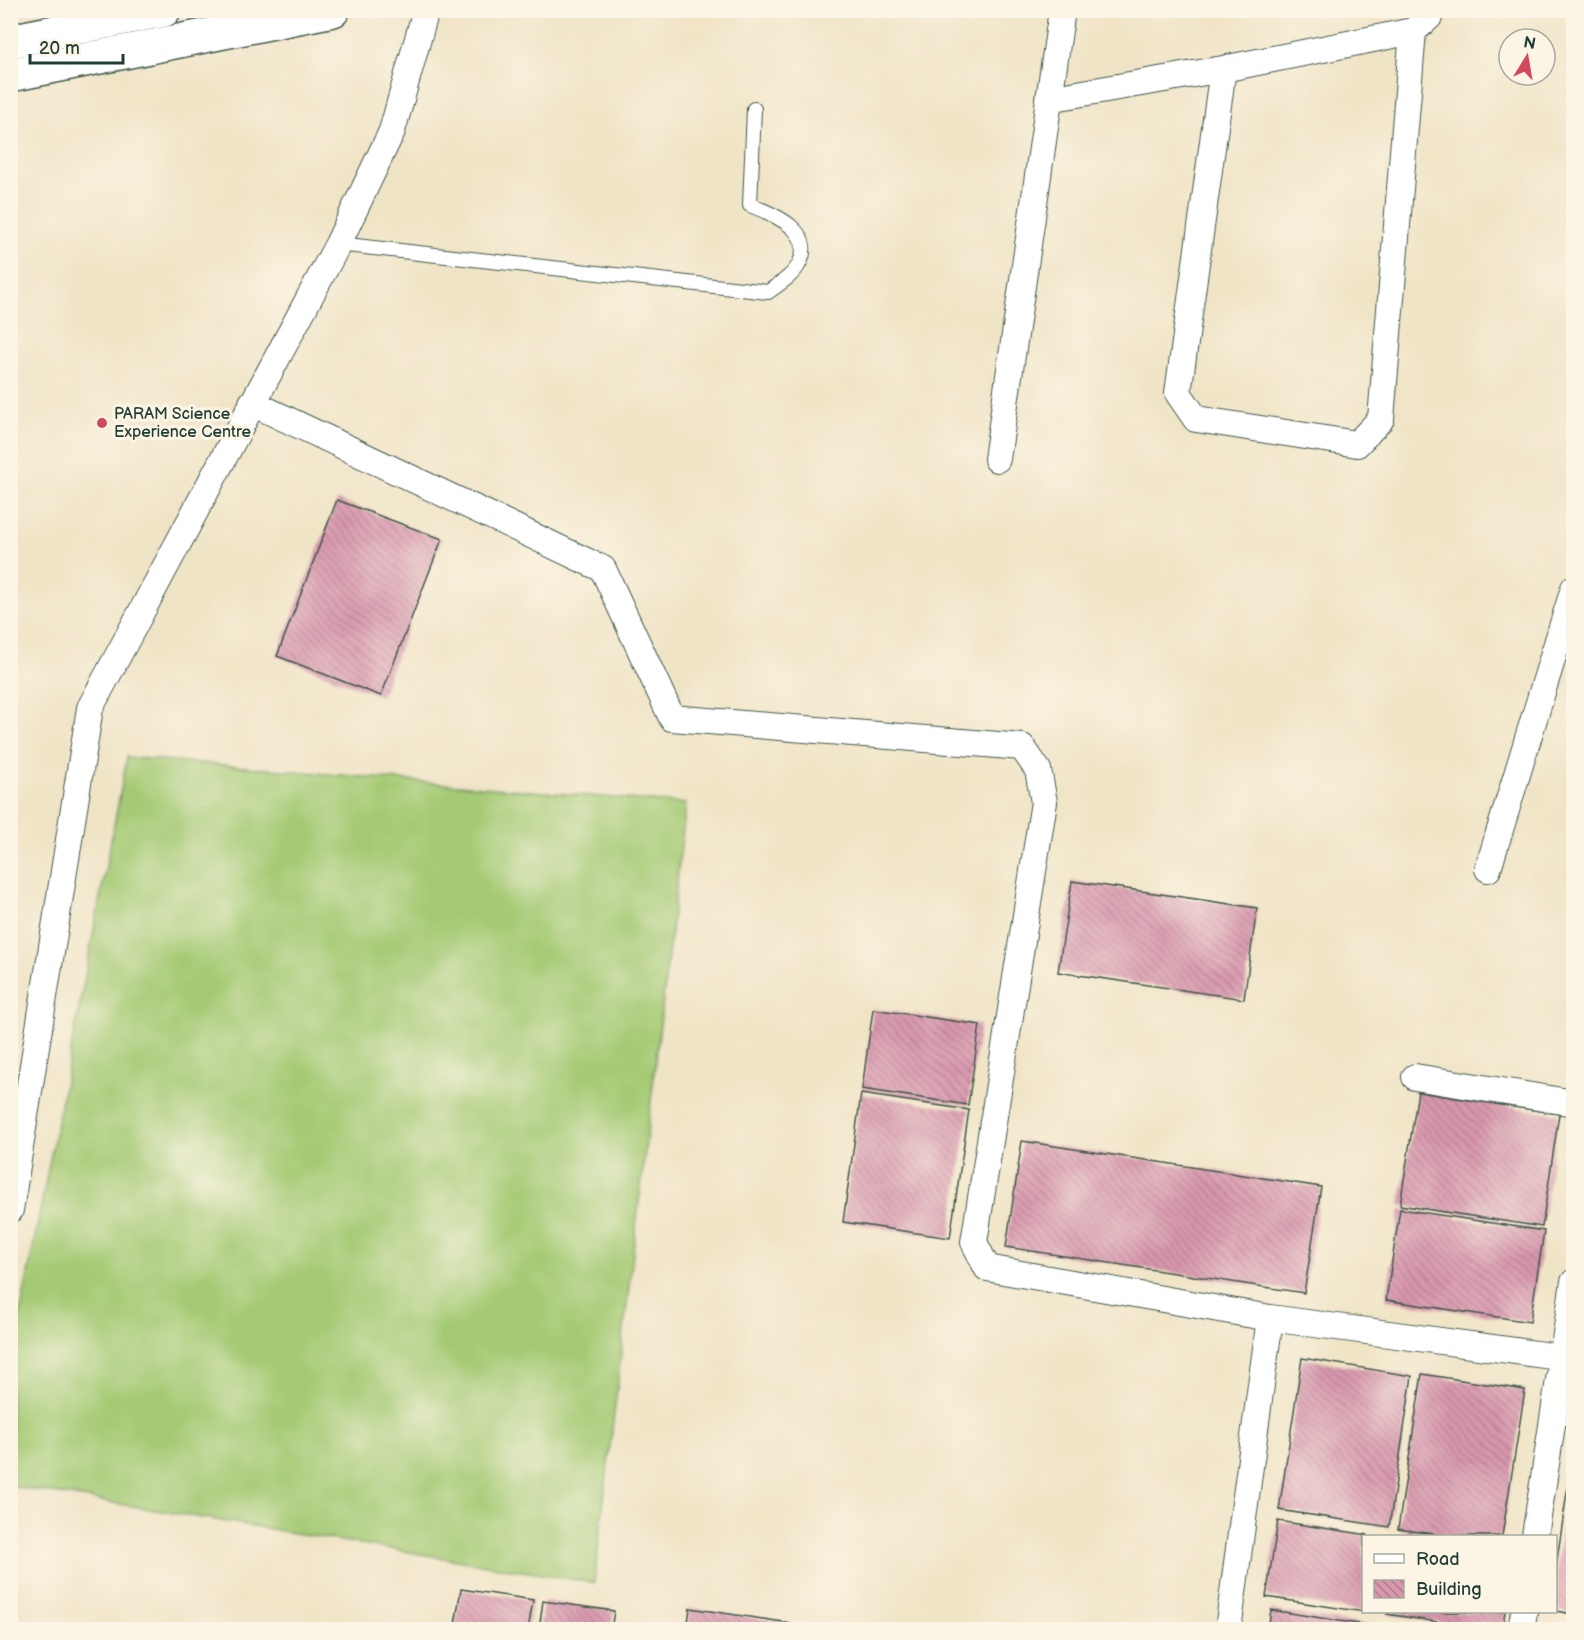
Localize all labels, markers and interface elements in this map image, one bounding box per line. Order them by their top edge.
scale bar [30,27,123,65]
north arrow [1497,27,1557,87]
text: N [1522,33,1537,54]
text: 20 m [39,38,80,59]
place label: PARAM Science Experience Centre [114,405,251,442]
marker: PARAM Science Experience Centre [95,416,109,430]
legend [1362,1535,1557,1613]
text: Road [1416,1549,1460,1570]
text: Building [1416,1579,1482,1600]

